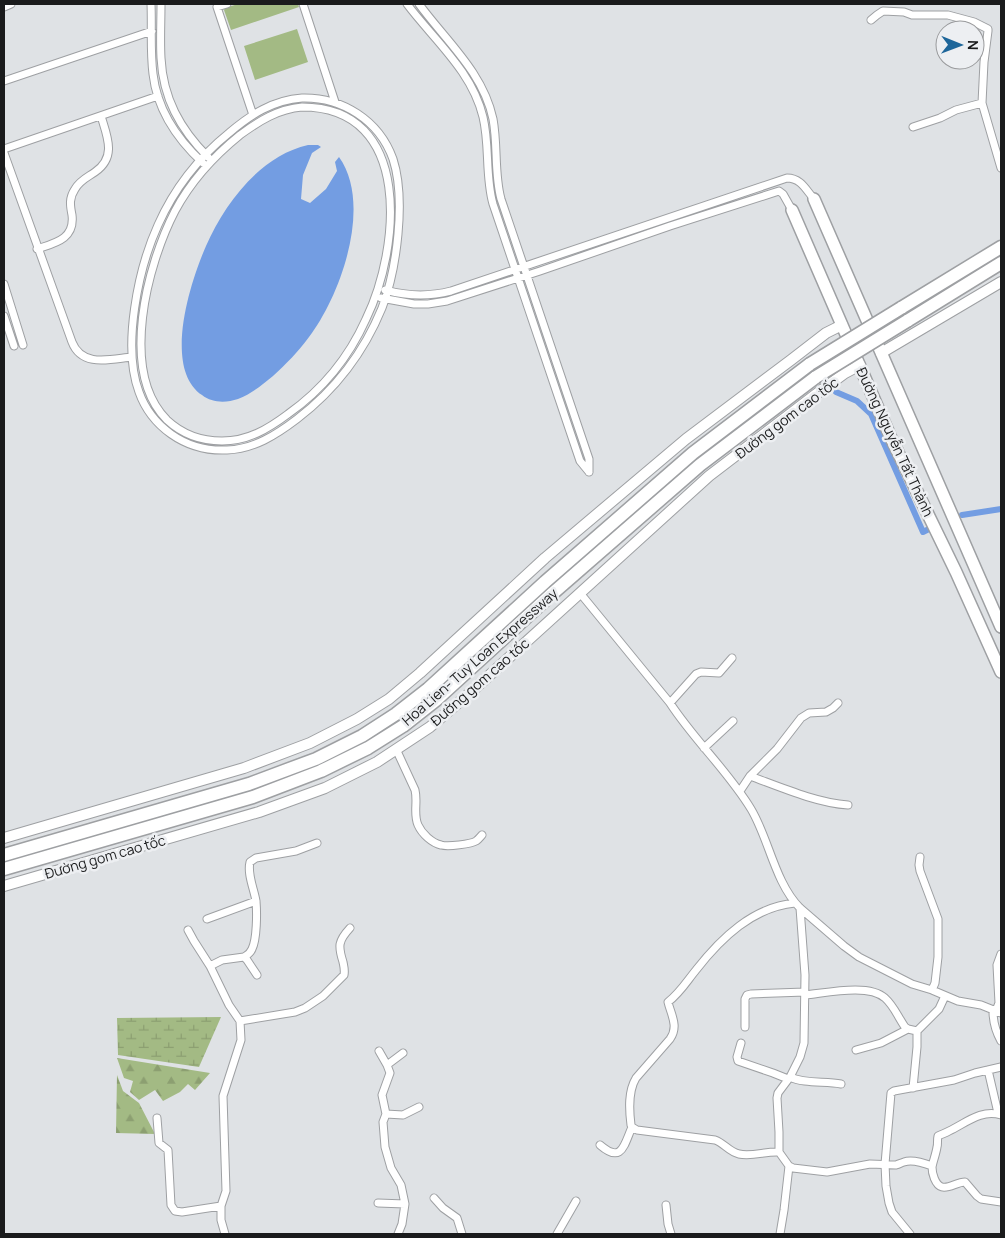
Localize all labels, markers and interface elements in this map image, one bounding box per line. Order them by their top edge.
north arrow [935,20,985,70]
text: N [964,40,983,50]
street label: Đường Nguyễn Tất Thành [852,364,938,519]
street label: Đường gom cao tốc [731,372,842,463]
street label: Hoa Lien- Tuy Loan Expressway [398,583,562,730]
street label: Đường gom cao tốc [426,633,533,730]
street label: Đường gom cao tốc [42,830,168,883]

